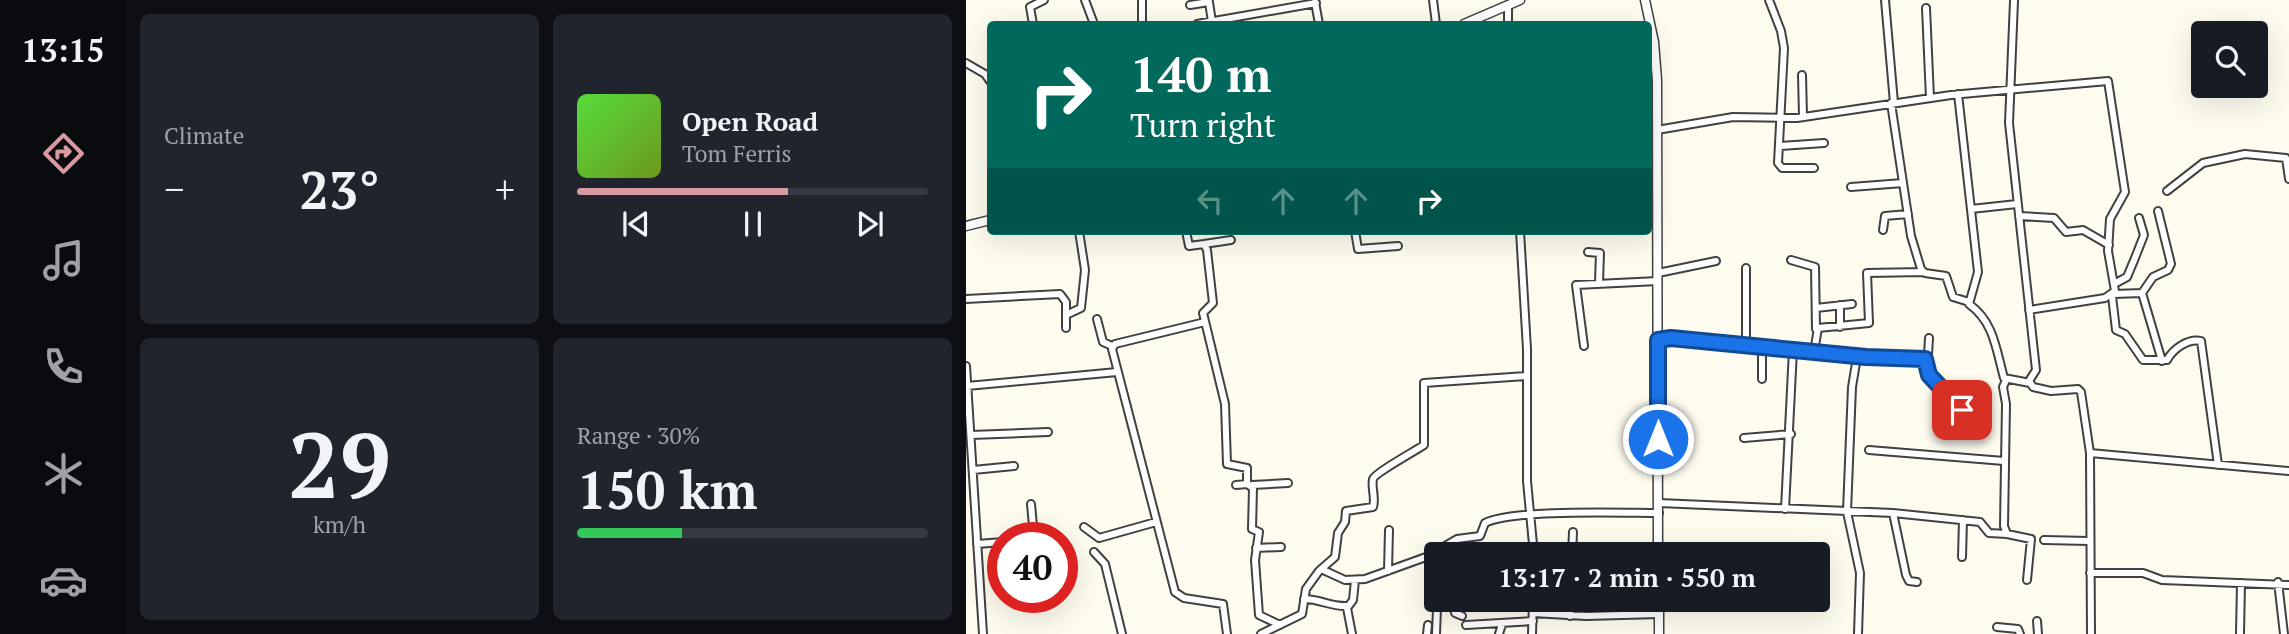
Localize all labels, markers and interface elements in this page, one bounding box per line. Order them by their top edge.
map controls [2191,21,2268,98]
button: search [2191,21,2268,98]
text: 13:15 [21,29,105,71]
text: 140 m [1130,41,1272,106]
icon: right [1015,49,1106,140]
text: Open Road [682,104,818,138]
text: Turn right [1130,104,1276,146]
text: Climate [164,120,244,151]
icon: directions [39,129,88,178]
text: Tom Ferris [682,138,792,169]
text: 23° [299,155,380,224]
text: − [164,164,184,214]
text: + [495,164,515,214]
icon: left [1191,182,1229,220]
icon: ahead [1264,182,1302,220]
icon: ahead [1337,182,1375,220]
icon: right [1410,182,1448,220]
icon: previous [617,205,655,243]
icon: pause [734,205,772,243]
icon: next [851,205,889,243]
icon: music [39,236,88,285]
icon: phone [39,342,88,391]
pin [1932,380,1992,440]
icon: arrive [1943,391,1981,429]
position arrow [1621,402,1695,476]
text: 29 [288,403,391,524]
text: Range · 30% [577,420,700,451]
icon: climate [39,449,88,498]
text: 150 km [577,455,758,524]
text: km/h [313,509,366,540]
speed limit sign: 40 [987,522,1078,613]
icon: car [39,556,88,605]
text: 13:17 · 2 min · 550 m [1498,560,1756,594]

